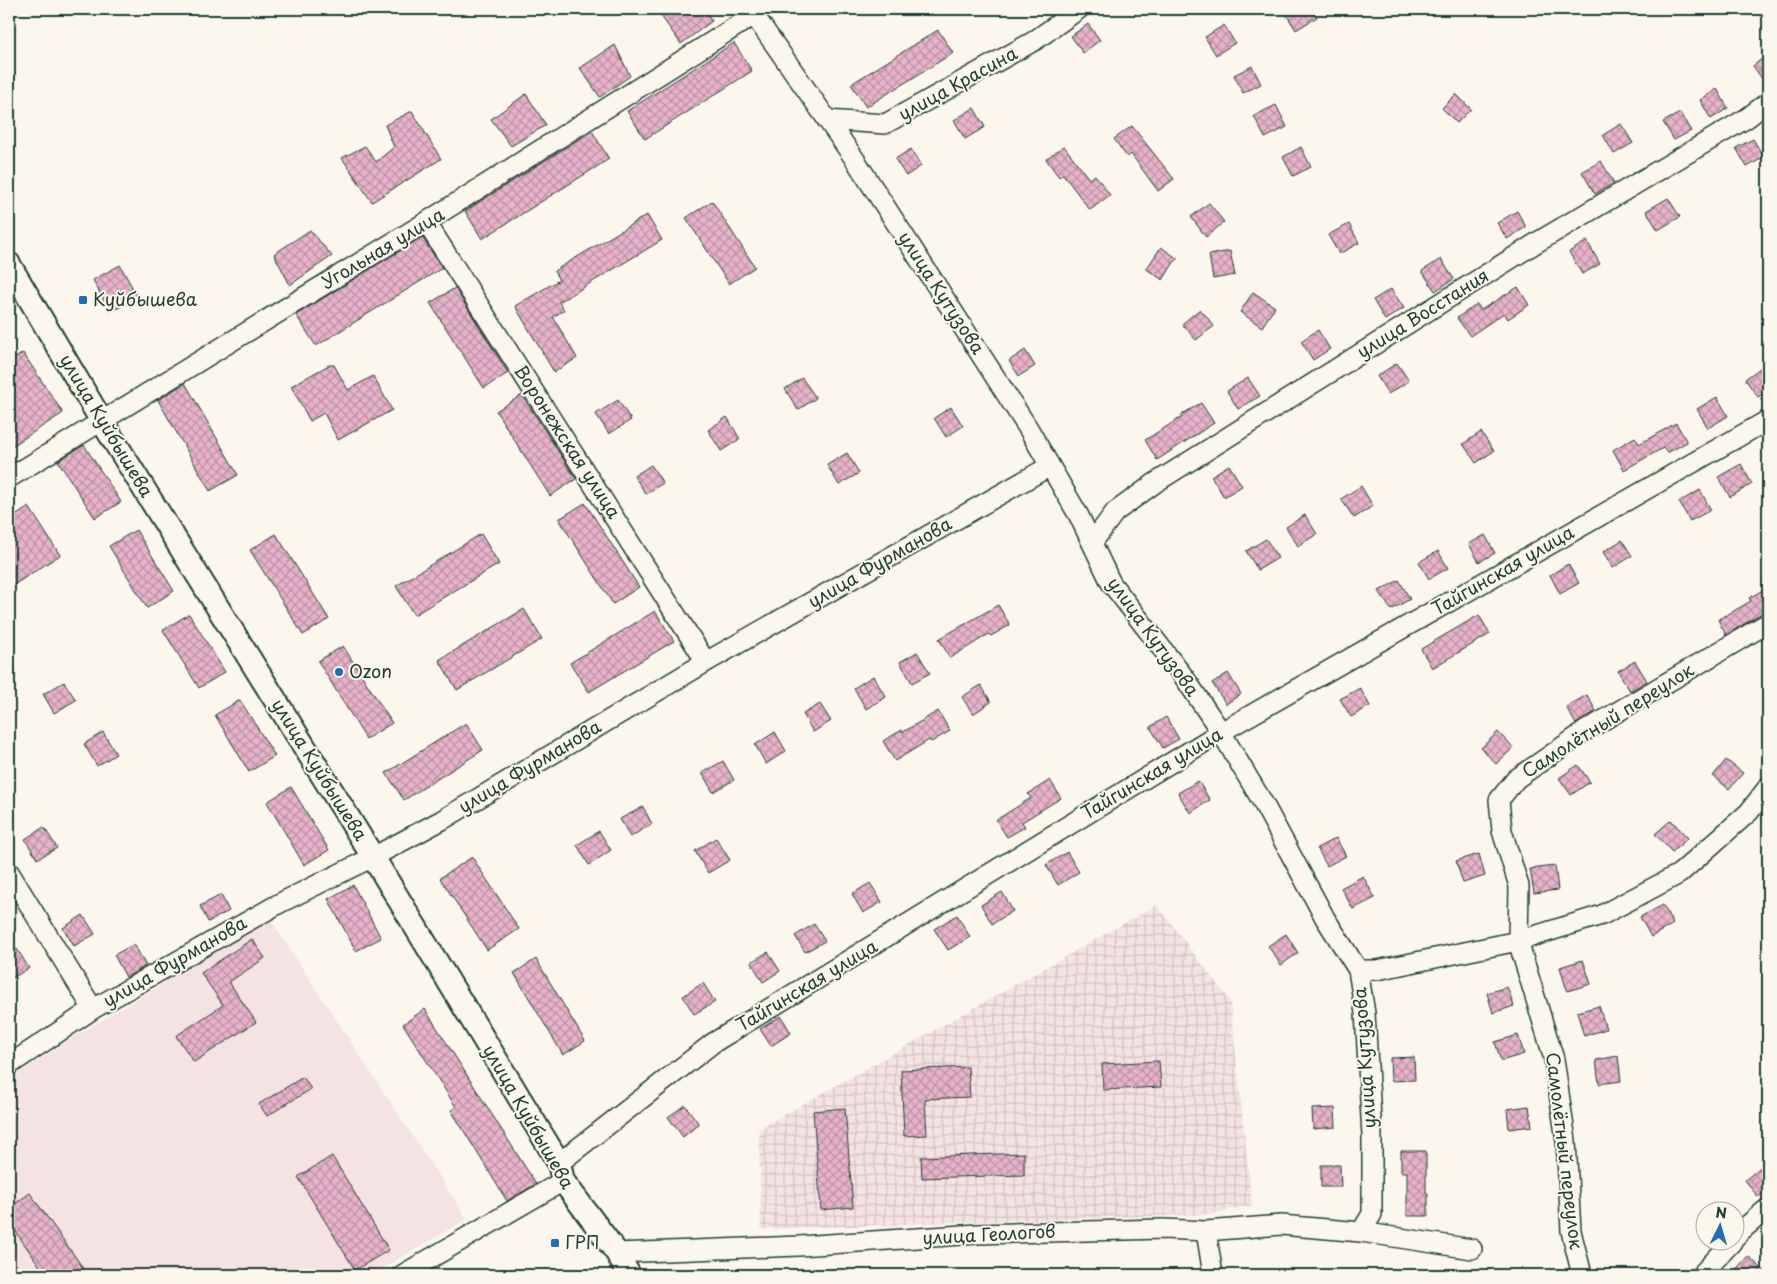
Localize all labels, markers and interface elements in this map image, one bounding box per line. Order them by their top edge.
street label: улица Красина [893,38,1022,127]
street label: Угольная улица [316,200,450,295]
street label: улица Кутузова [892,226,993,360]
street label: улица Восстания [1351,261,1493,364]
place label: Куйбышева [93,285,198,312]
marker: Куйбышева [77,294,89,306]
street label: улица Куйбышева [54,348,161,503]
street label: Воронежская улица [508,359,628,524]
street label: улица Фурманова [802,509,957,614]
street label: Тайгинская улица [1426,518,1579,622]
street label: улица Кутузова [1102,571,1207,702]
street label: Самолётный переулок [1516,656,1699,784]
place label: Ozon [349,657,392,684]
marker: Ozon [333,666,345,678]
street label: улица Куйбышева [266,693,375,846]
street label: улица Фурманова [453,712,606,819]
street label: Тайгинская улица [1075,719,1228,826]
street label: улица Фурманова [97,908,252,1013]
street label: Тайгинская улица [730,931,883,1038]
street label: улица Кутузова [1345,986,1382,1130]
street label: улица Куйбышева [477,1039,582,1194]
street label: Самолётный переулок [1540,1051,1591,1251]
north arrow [1694,1202,1744,1252]
text: N [1715,1202,1728,1223]
street label: улица Геологов [922,1217,1056,1250]
place label: ГРП [565,1228,599,1255]
marker: ГРП [549,1237,561,1249]

